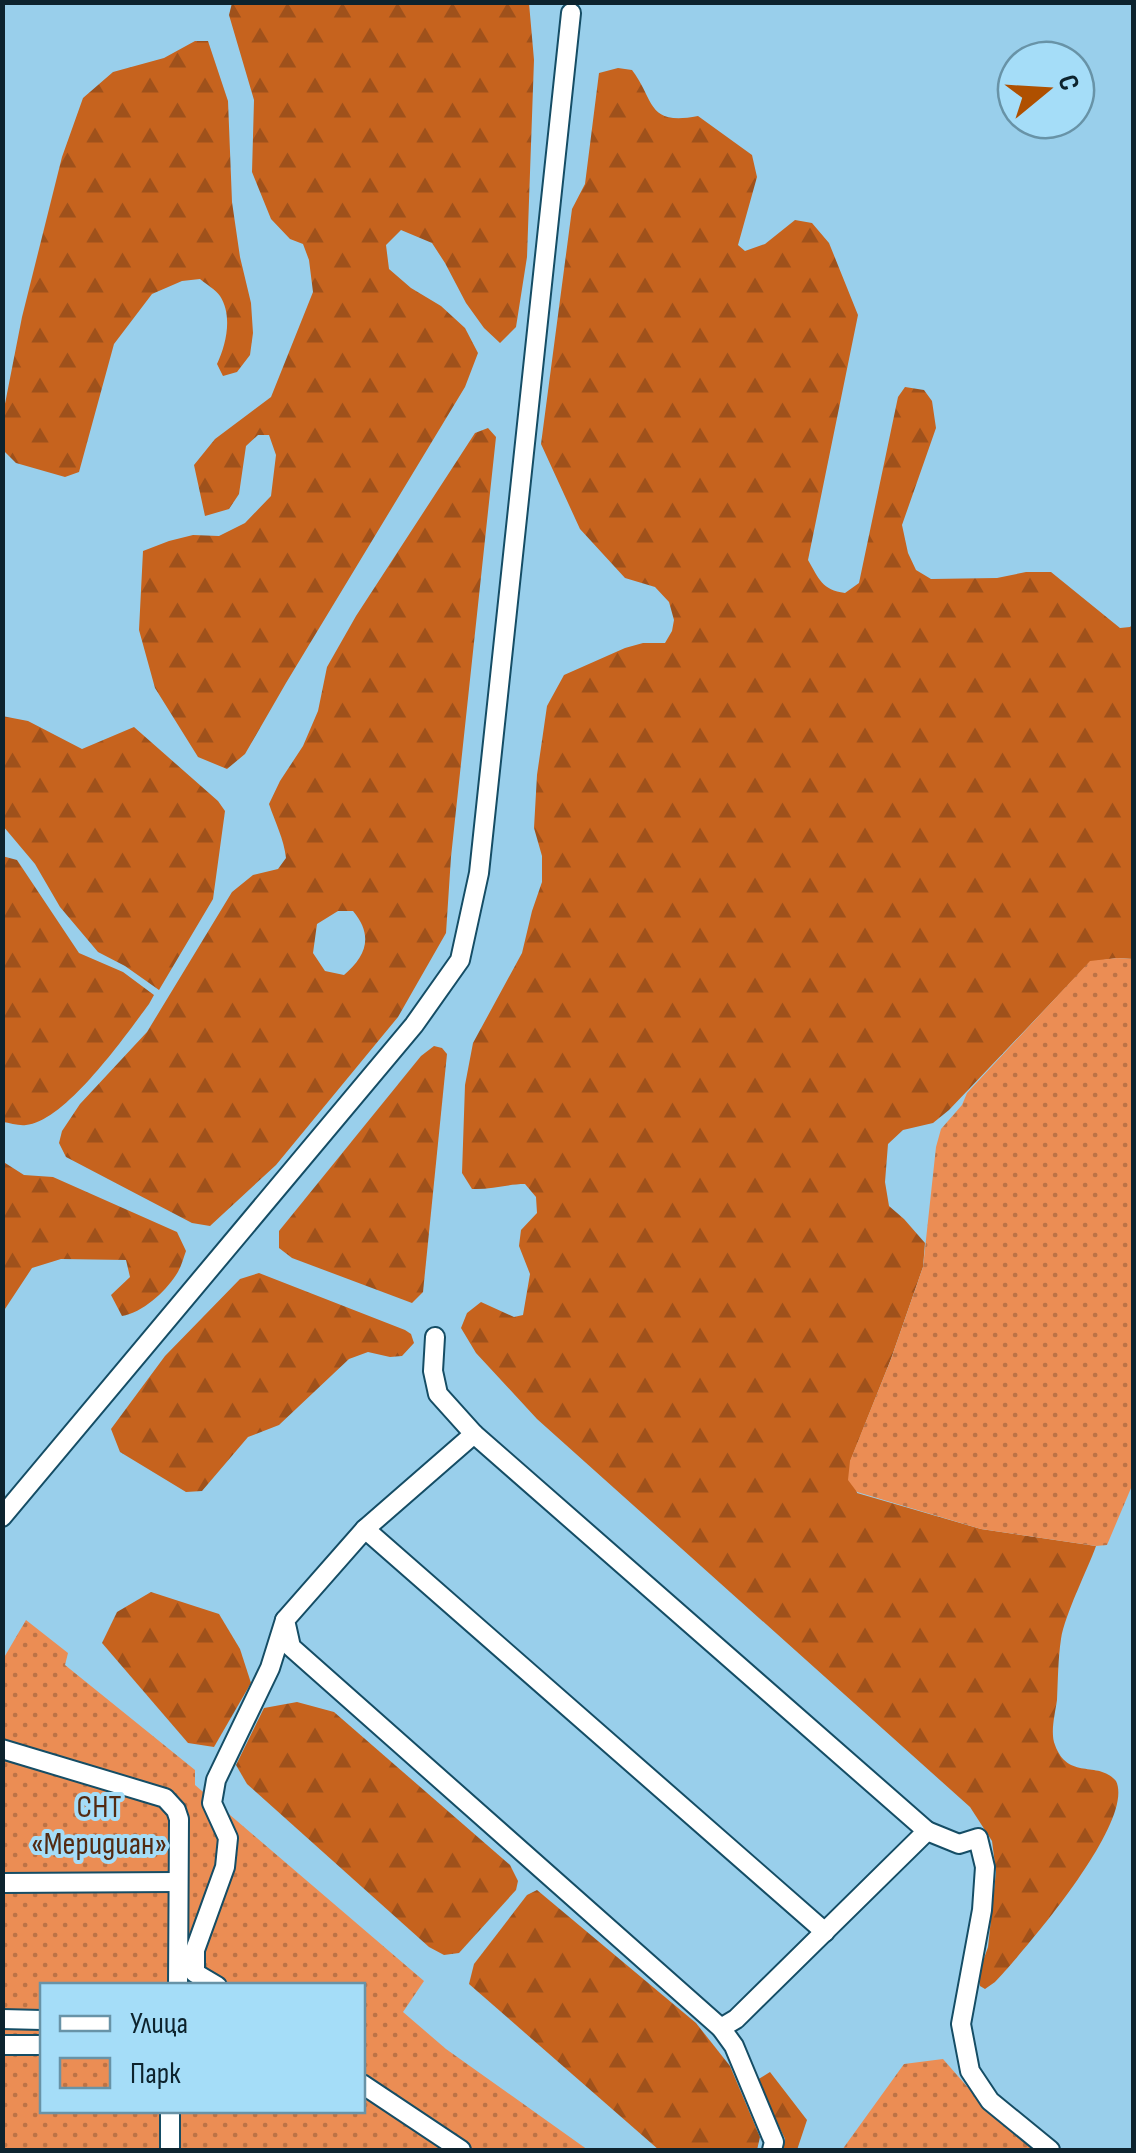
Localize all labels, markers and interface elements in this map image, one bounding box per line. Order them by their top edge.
north arrow [996,40,1096,140]
text: С [1050,71,1086,95]
park label: СНТ «Меридиан» [31,1788,167,1864]
legend [40,1983,365,2113]
text: Улица [130,2006,188,2042]
text: Парк [130,2056,181,2092]

